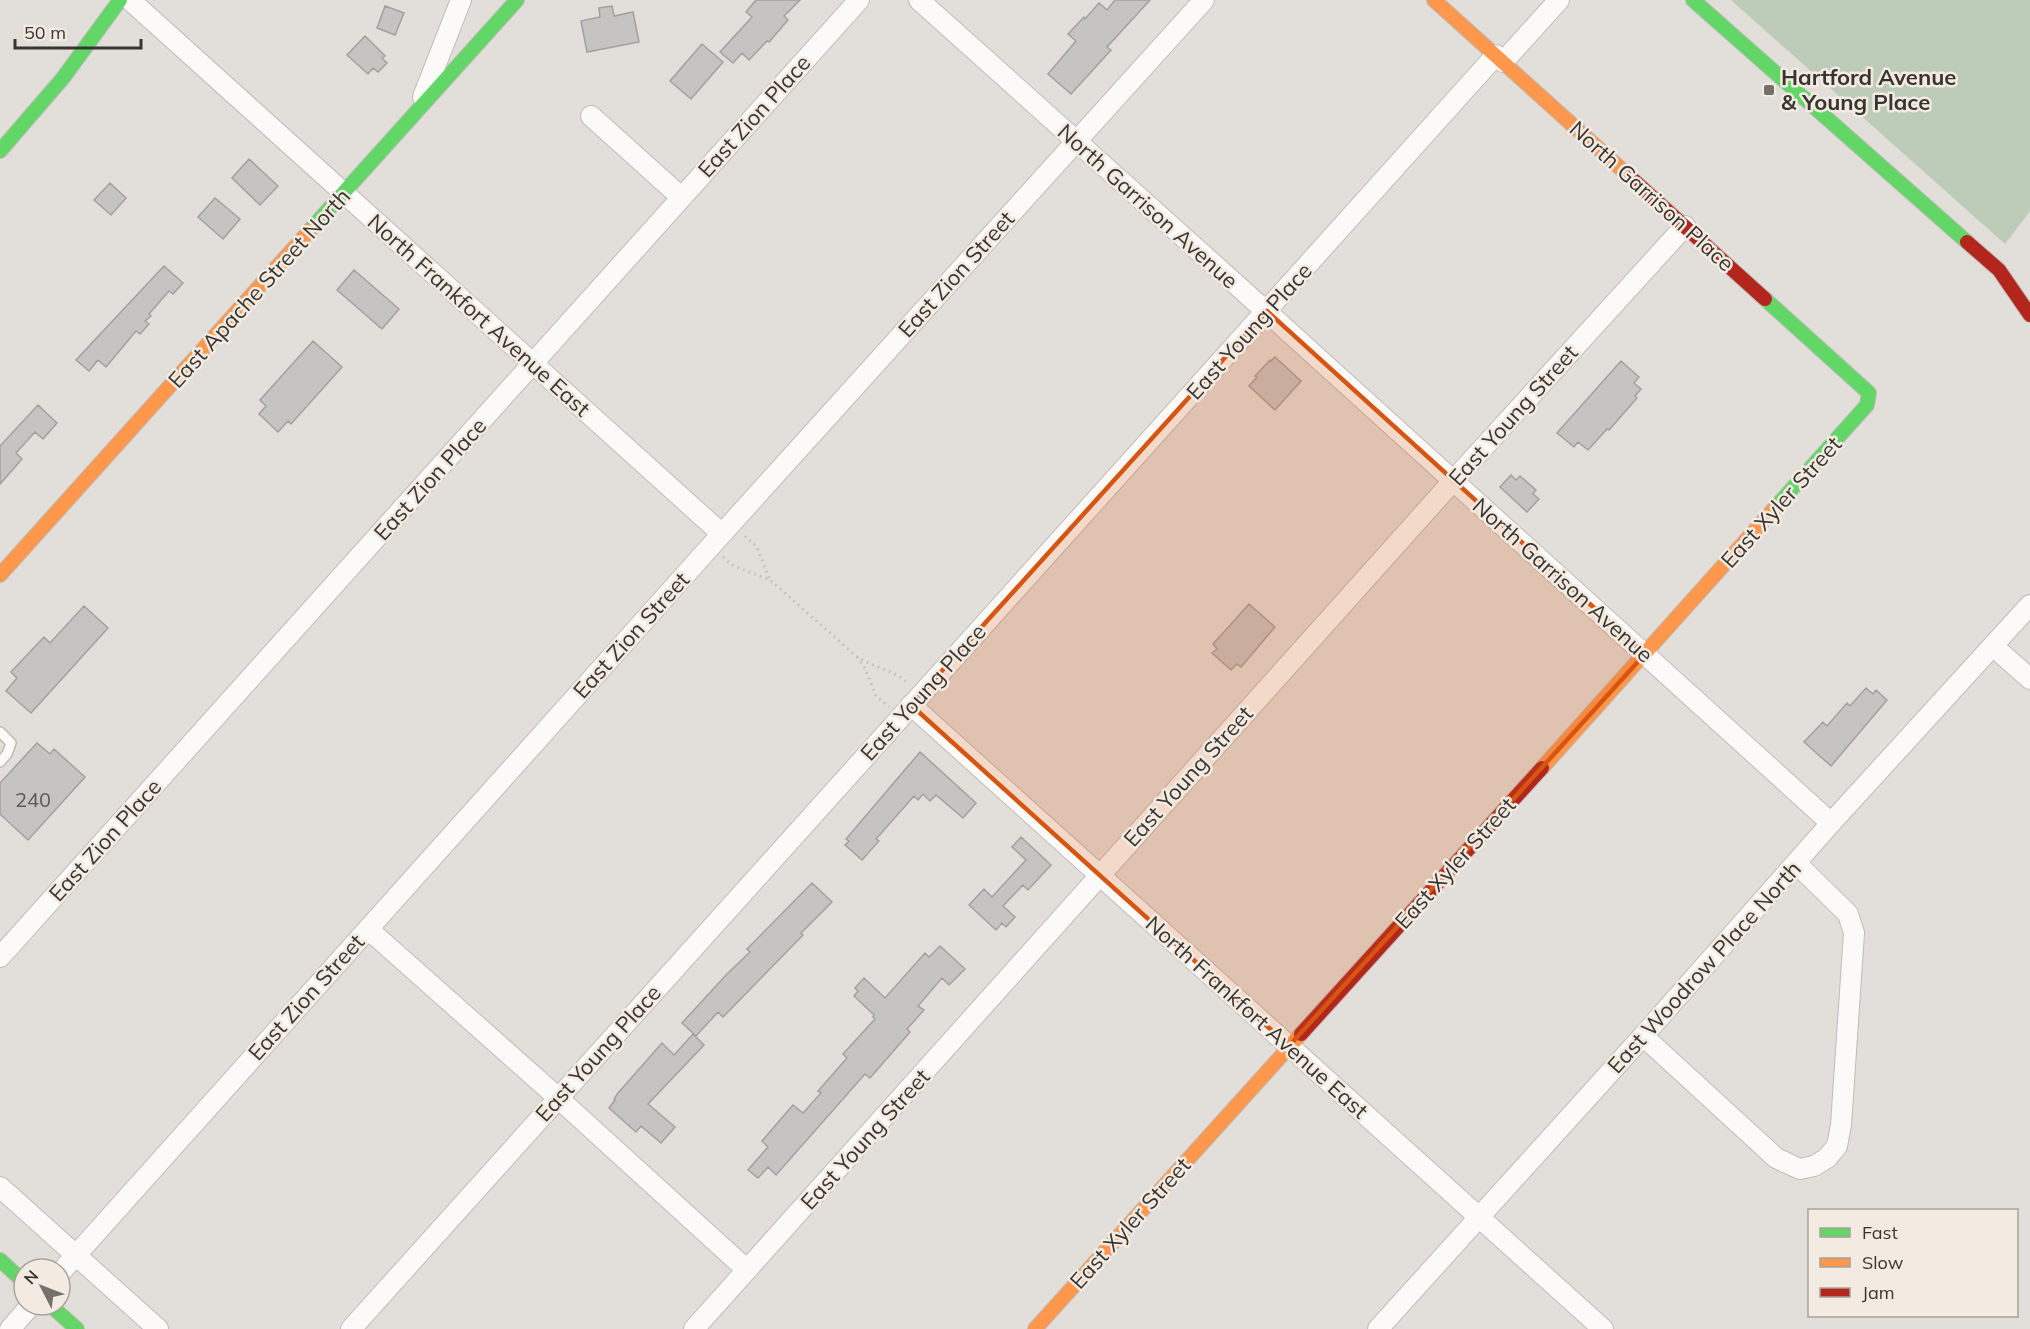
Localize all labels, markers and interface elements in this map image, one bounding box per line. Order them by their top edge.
scale bar [15,12,141,50]
text: 50 m [24,21,66,44]
street label: East Zion Place [692,49,816,183]
place label: Hartford Avenue & Young Place [1781,63,1956,116]
marker: Hartford Avenue & Young Place [1762,83,1776,97]
street label: North Garrison Place [1564,115,1740,277]
street label: North Garrison Avenue [1052,118,1244,294]
street label: East Apache Street North [162,182,356,394]
street label: East Zion Street [892,205,1020,343]
street label: North Frankfort Avenue East [362,208,596,423]
street label: East Young Place [1180,257,1318,405]
street label: East Young Street [1442,339,1584,491]
street label: East Zion Place [368,412,492,546]
street label: East Xyler Street [1715,430,1848,574]
street label: North Garrison Avenue [1467,492,1659,668]
street label: East Zion Street [567,566,695,704]
street label: East Young Place [854,618,992,766]
street label: East Young Street [1117,700,1259,852]
street label: East Zion Place [43,773,167,907]
house number: 240 [15,787,51,812]
street label: East Xyler Street [1389,791,1522,935]
street label: East Woodrow Place North [1601,855,1807,1079]
street label: North Frankfort Avenue East [1140,910,1374,1125]
street label: East Zion Street [242,928,370,1066]
street label: East Young Place [529,979,667,1127]
street label: East Young Street [794,1063,936,1215]
street label: East Xyler Street [1064,1151,1197,1295]
legend [1808,1209,2018,1317]
text: Fast [1862,1221,1898,1244]
text: Slow [1862,1251,1904,1274]
north arrow [12,1257,72,1317]
text: N [19,1266,42,1288]
text: Jam [1862,1281,1895,1304]

